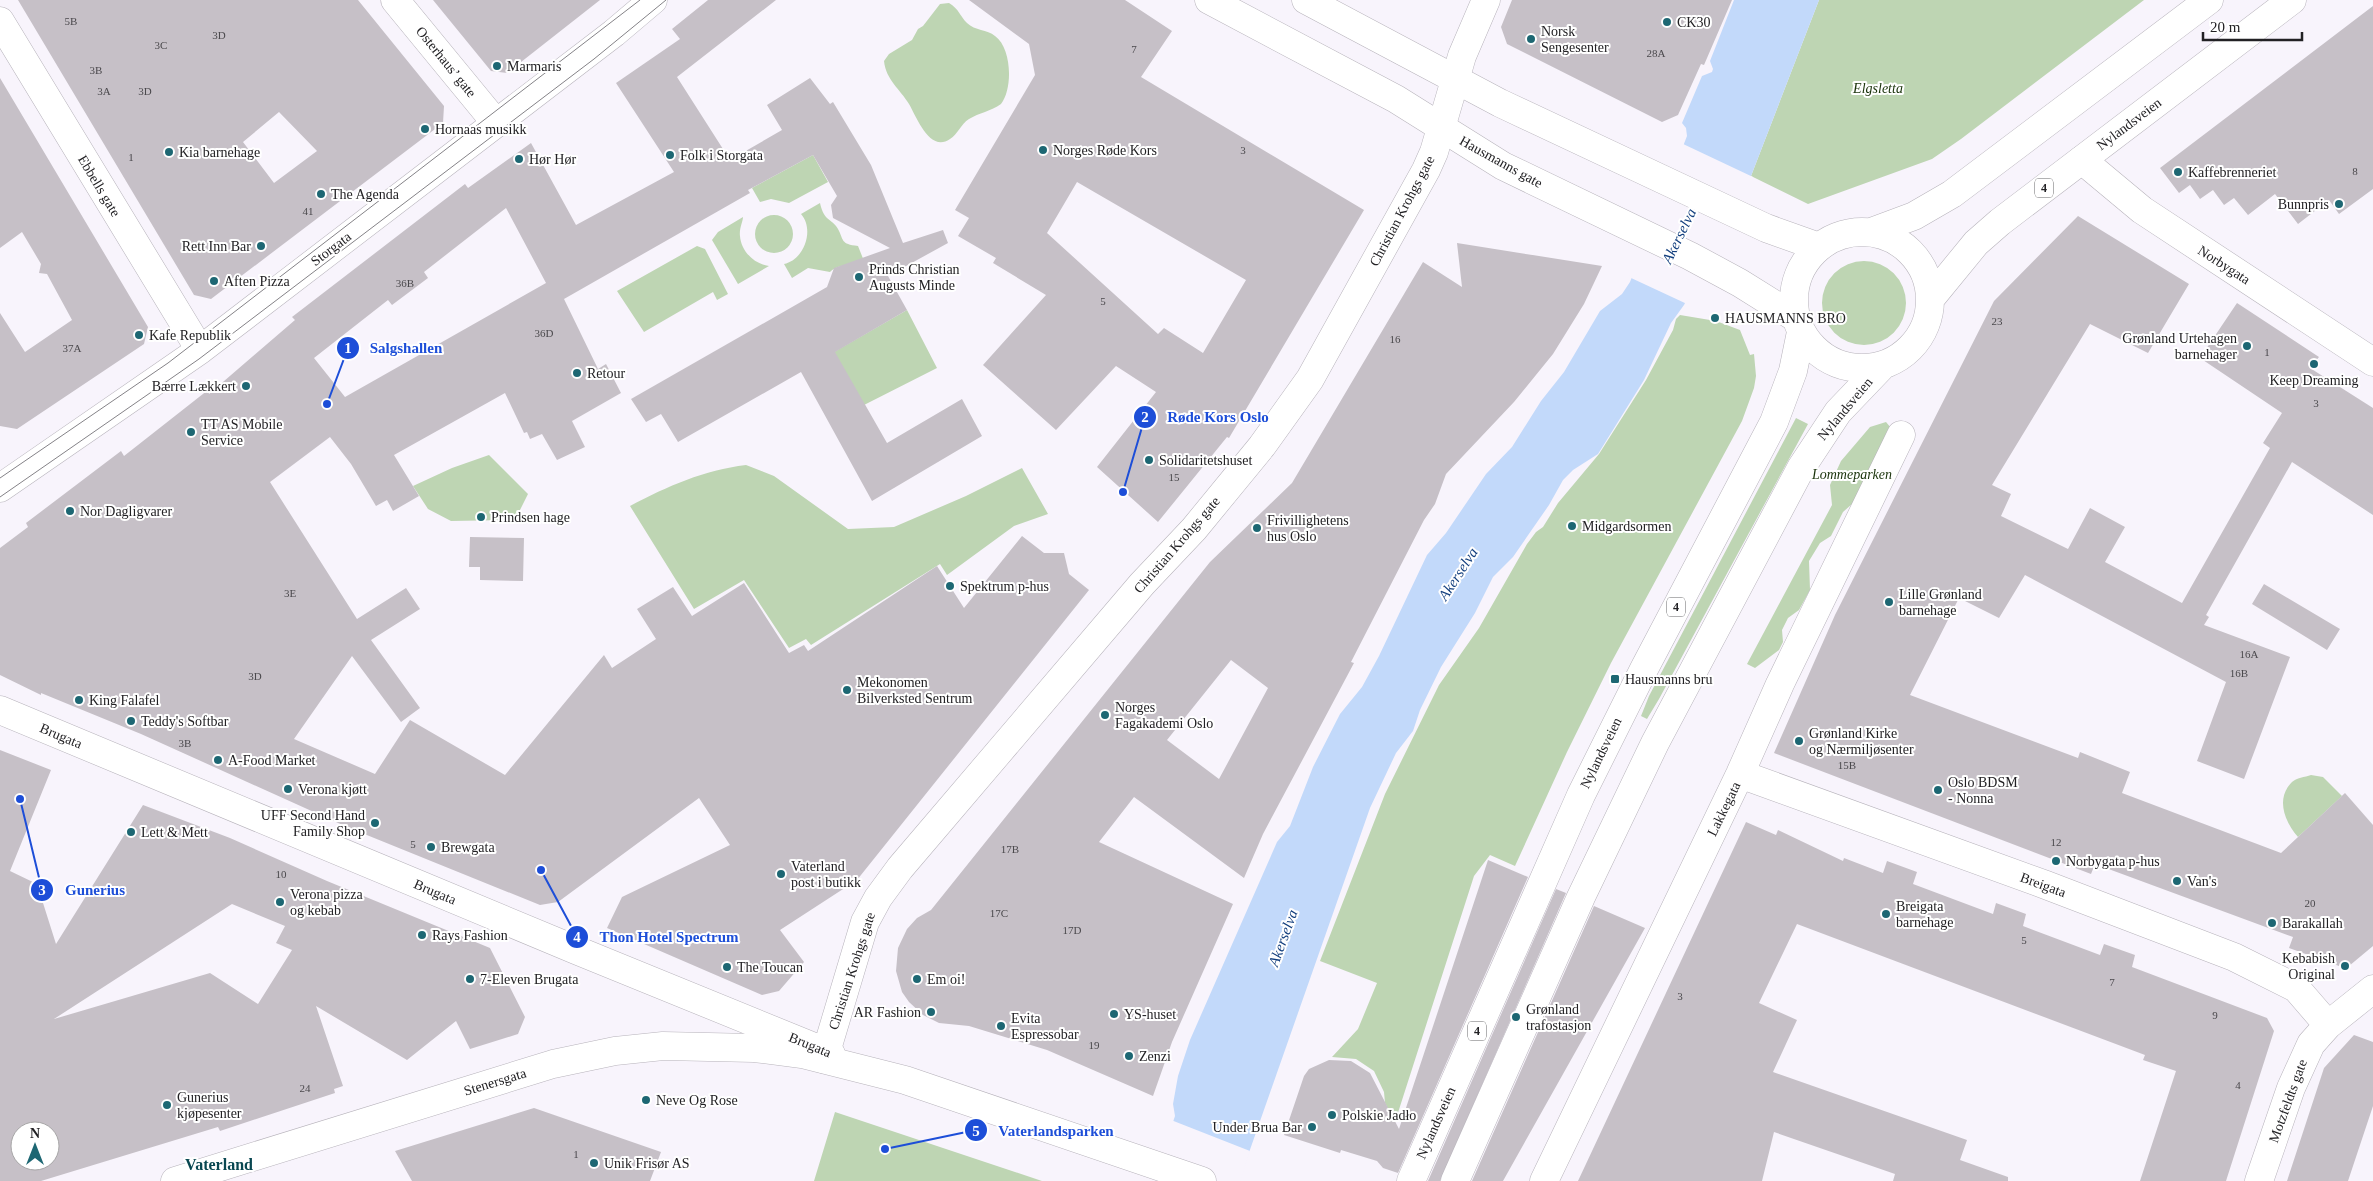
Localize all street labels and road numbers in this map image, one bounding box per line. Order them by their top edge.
street label: Osterhaus’ gate [413,24,479,100]
street label: Nylandsveien [2094,95,2164,153]
street label: Hausmanns gate [1457,133,1545,191]
street label: Ebbells gate [75,153,123,219]
street label: Christian Krohgs gate [1367,153,1437,269]
road number: 4 [2035,178,2053,198]
street label: Storgata [308,229,355,269]
street label: Norbygata [2195,243,2254,288]
street label: Nylandsveien [1815,375,1875,443]
street label: Christian Krohgs gate [1131,494,1223,596]
road number: 4 [1667,598,1685,616]
street label: Nylandsveien [1577,715,1625,791]
street label: Brugata [38,720,85,752]
street label: Lakkegata [1704,779,1744,838]
street label: Breigata [2018,870,2069,900]
street label: Brugata [412,876,459,908]
street label: Christian Krohgs gate [826,910,878,1032]
road number: 4 [1468,1021,1486,1040]
street label: Brugata [787,1030,834,1061]
street label: Motzfeldts gate [2266,1057,2310,1145]
street label: Stenersgata [462,1065,529,1099]
street label: Nylandsveien [1413,1085,1459,1161]

